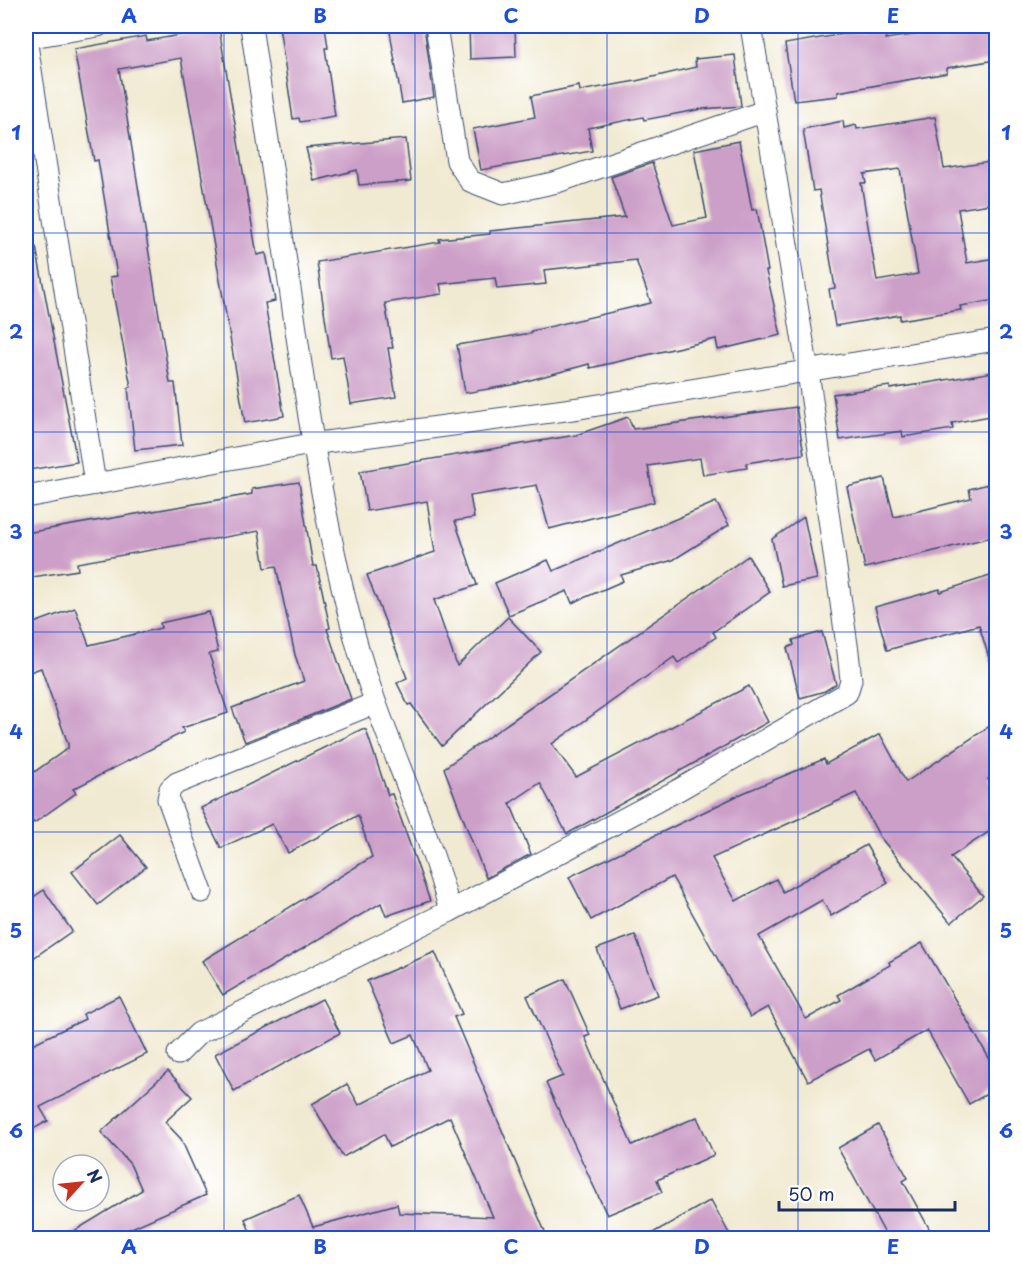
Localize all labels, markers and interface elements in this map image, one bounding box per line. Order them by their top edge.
text: A [121,0,137,30]
text: B [313,0,327,30]
text: C [503,0,519,30]
text: D [694,0,710,30]
text: E [887,0,899,30]
text: 1 [11,117,21,147]
text: 1 [1001,117,1011,147]
text: 2 [9,316,23,346]
text: 2 [999,316,1013,346]
text: 3 [9,516,23,546]
text: 3 [999,516,1013,546]
text: 4 [9,716,23,746]
text: 4 [999,716,1013,746]
text: 5 [10,915,22,945]
text: 5 [1000,915,1012,945]
text: 6 [9,1115,23,1145]
text: 6 [999,1115,1013,1145]
north arrow [51,1153,111,1213]
text: N [82,1165,109,1187]
scale bar [779,1174,954,1212]
text: 50 m [788,1180,835,1207]
text: A [121,1231,137,1261]
text: B [313,1231,327,1261]
text: C [503,1231,519,1261]
text: D [694,1231,710,1261]
text: E [887,1231,899,1261]

